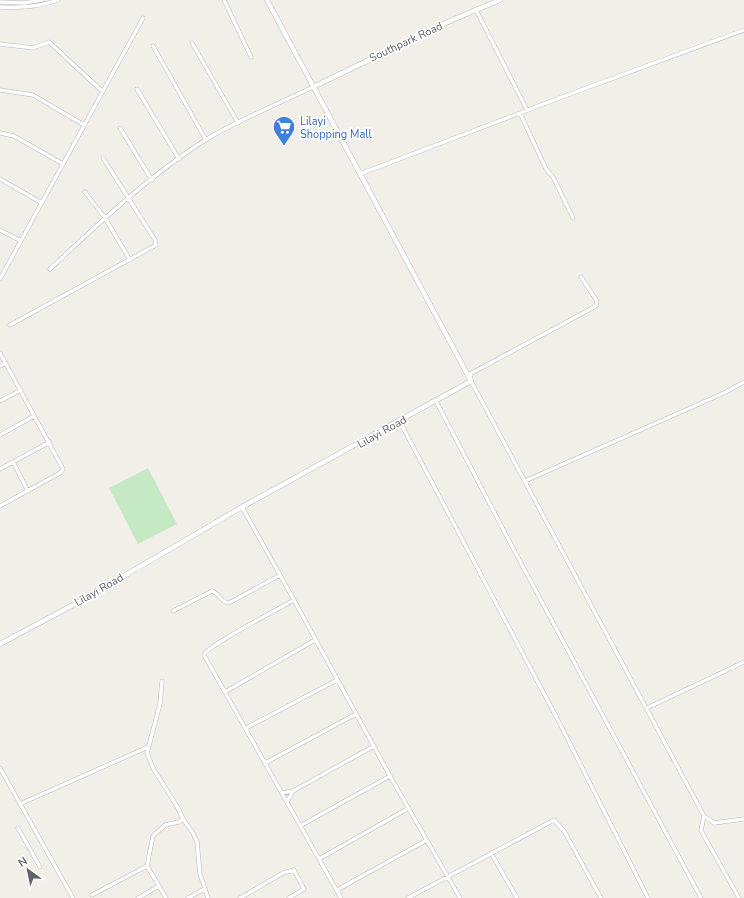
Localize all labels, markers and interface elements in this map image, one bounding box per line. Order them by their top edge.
street label: Southpark Road [367,18,445,66]
supermarket icon: Lilayi Shopping Mall [271,114,297,147]
place label: Lilayi Shopping Mall [300,114,373,142]
street label: Lilayi Road [355,412,409,452]
street label: Lilayi Road [72,570,126,610]
north arrow [8,850,48,890]
text: N [15,854,30,871]

